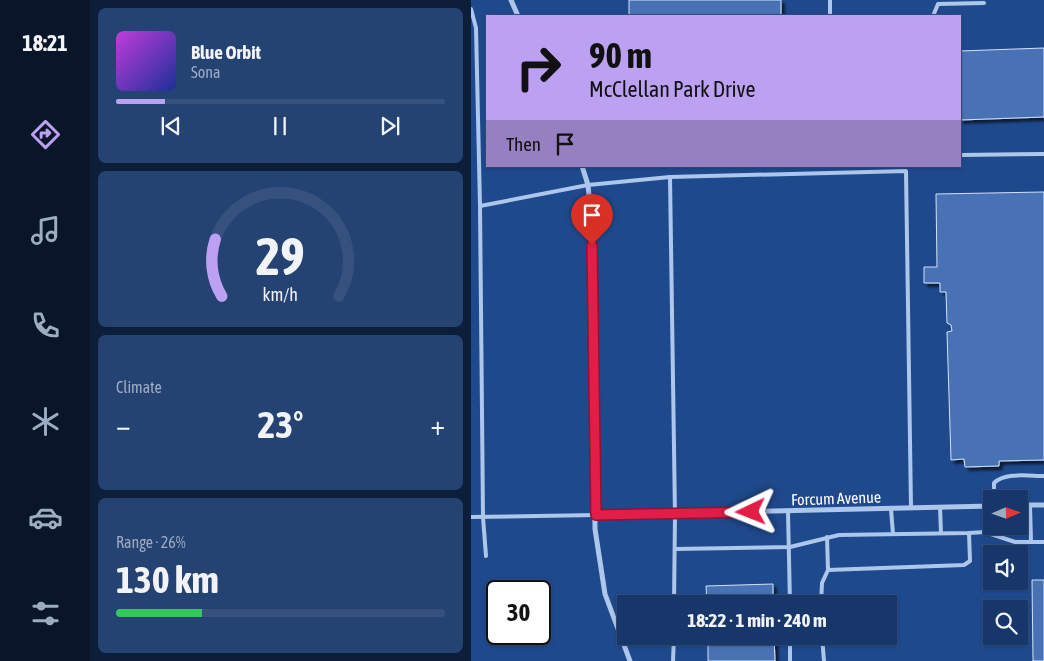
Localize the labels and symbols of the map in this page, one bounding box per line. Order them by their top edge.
pin [571,194,613,245]
position arrow [724,485,776,537]
street label: Forcum Avenue [791,487,881,509]
north arrow [983,490,1029,535]
speed limit sign: 30 [486,580,551,645]

